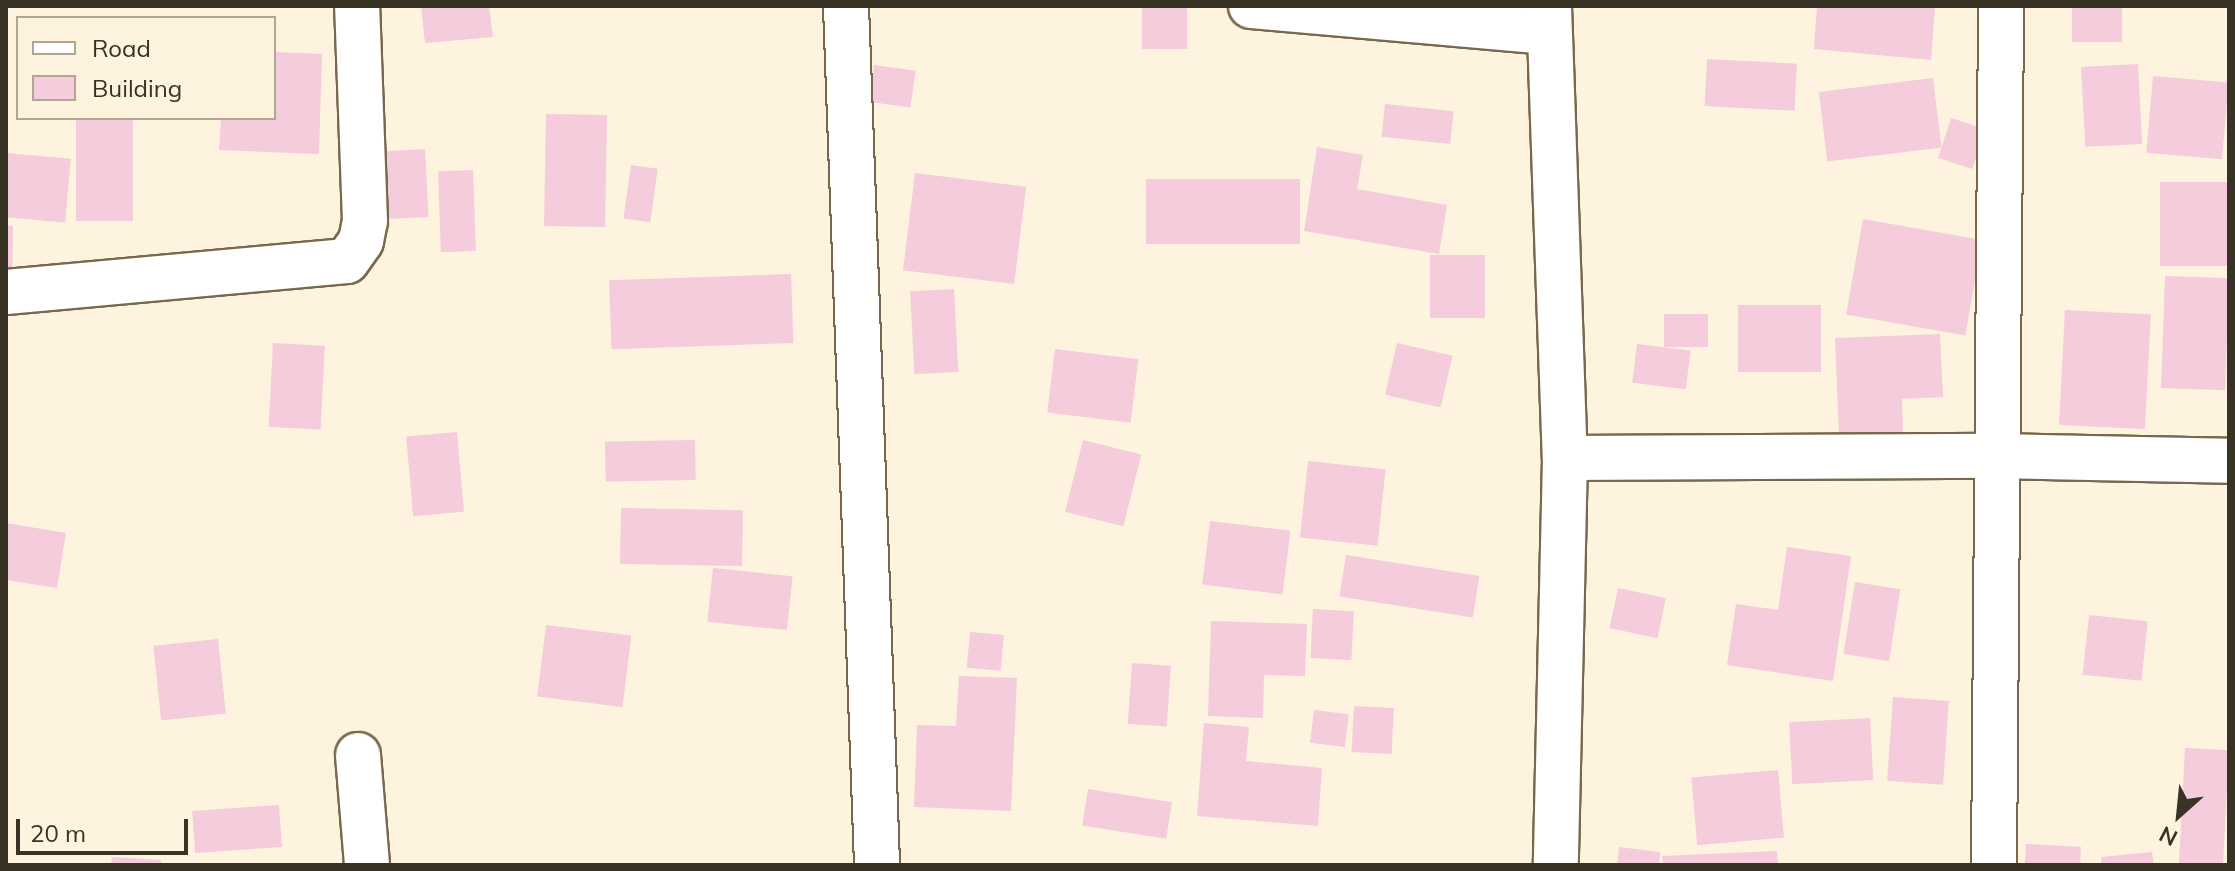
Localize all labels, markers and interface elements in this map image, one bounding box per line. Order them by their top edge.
legend [16,16,276,120]
text: Road [92,33,151,63]
text: Building [92,73,182,103]
north arrow [2139,775,2219,855]
scale bar [20,803,192,853]
text: 20 m [30,818,86,848]
text: N [2154,820,2182,853]

